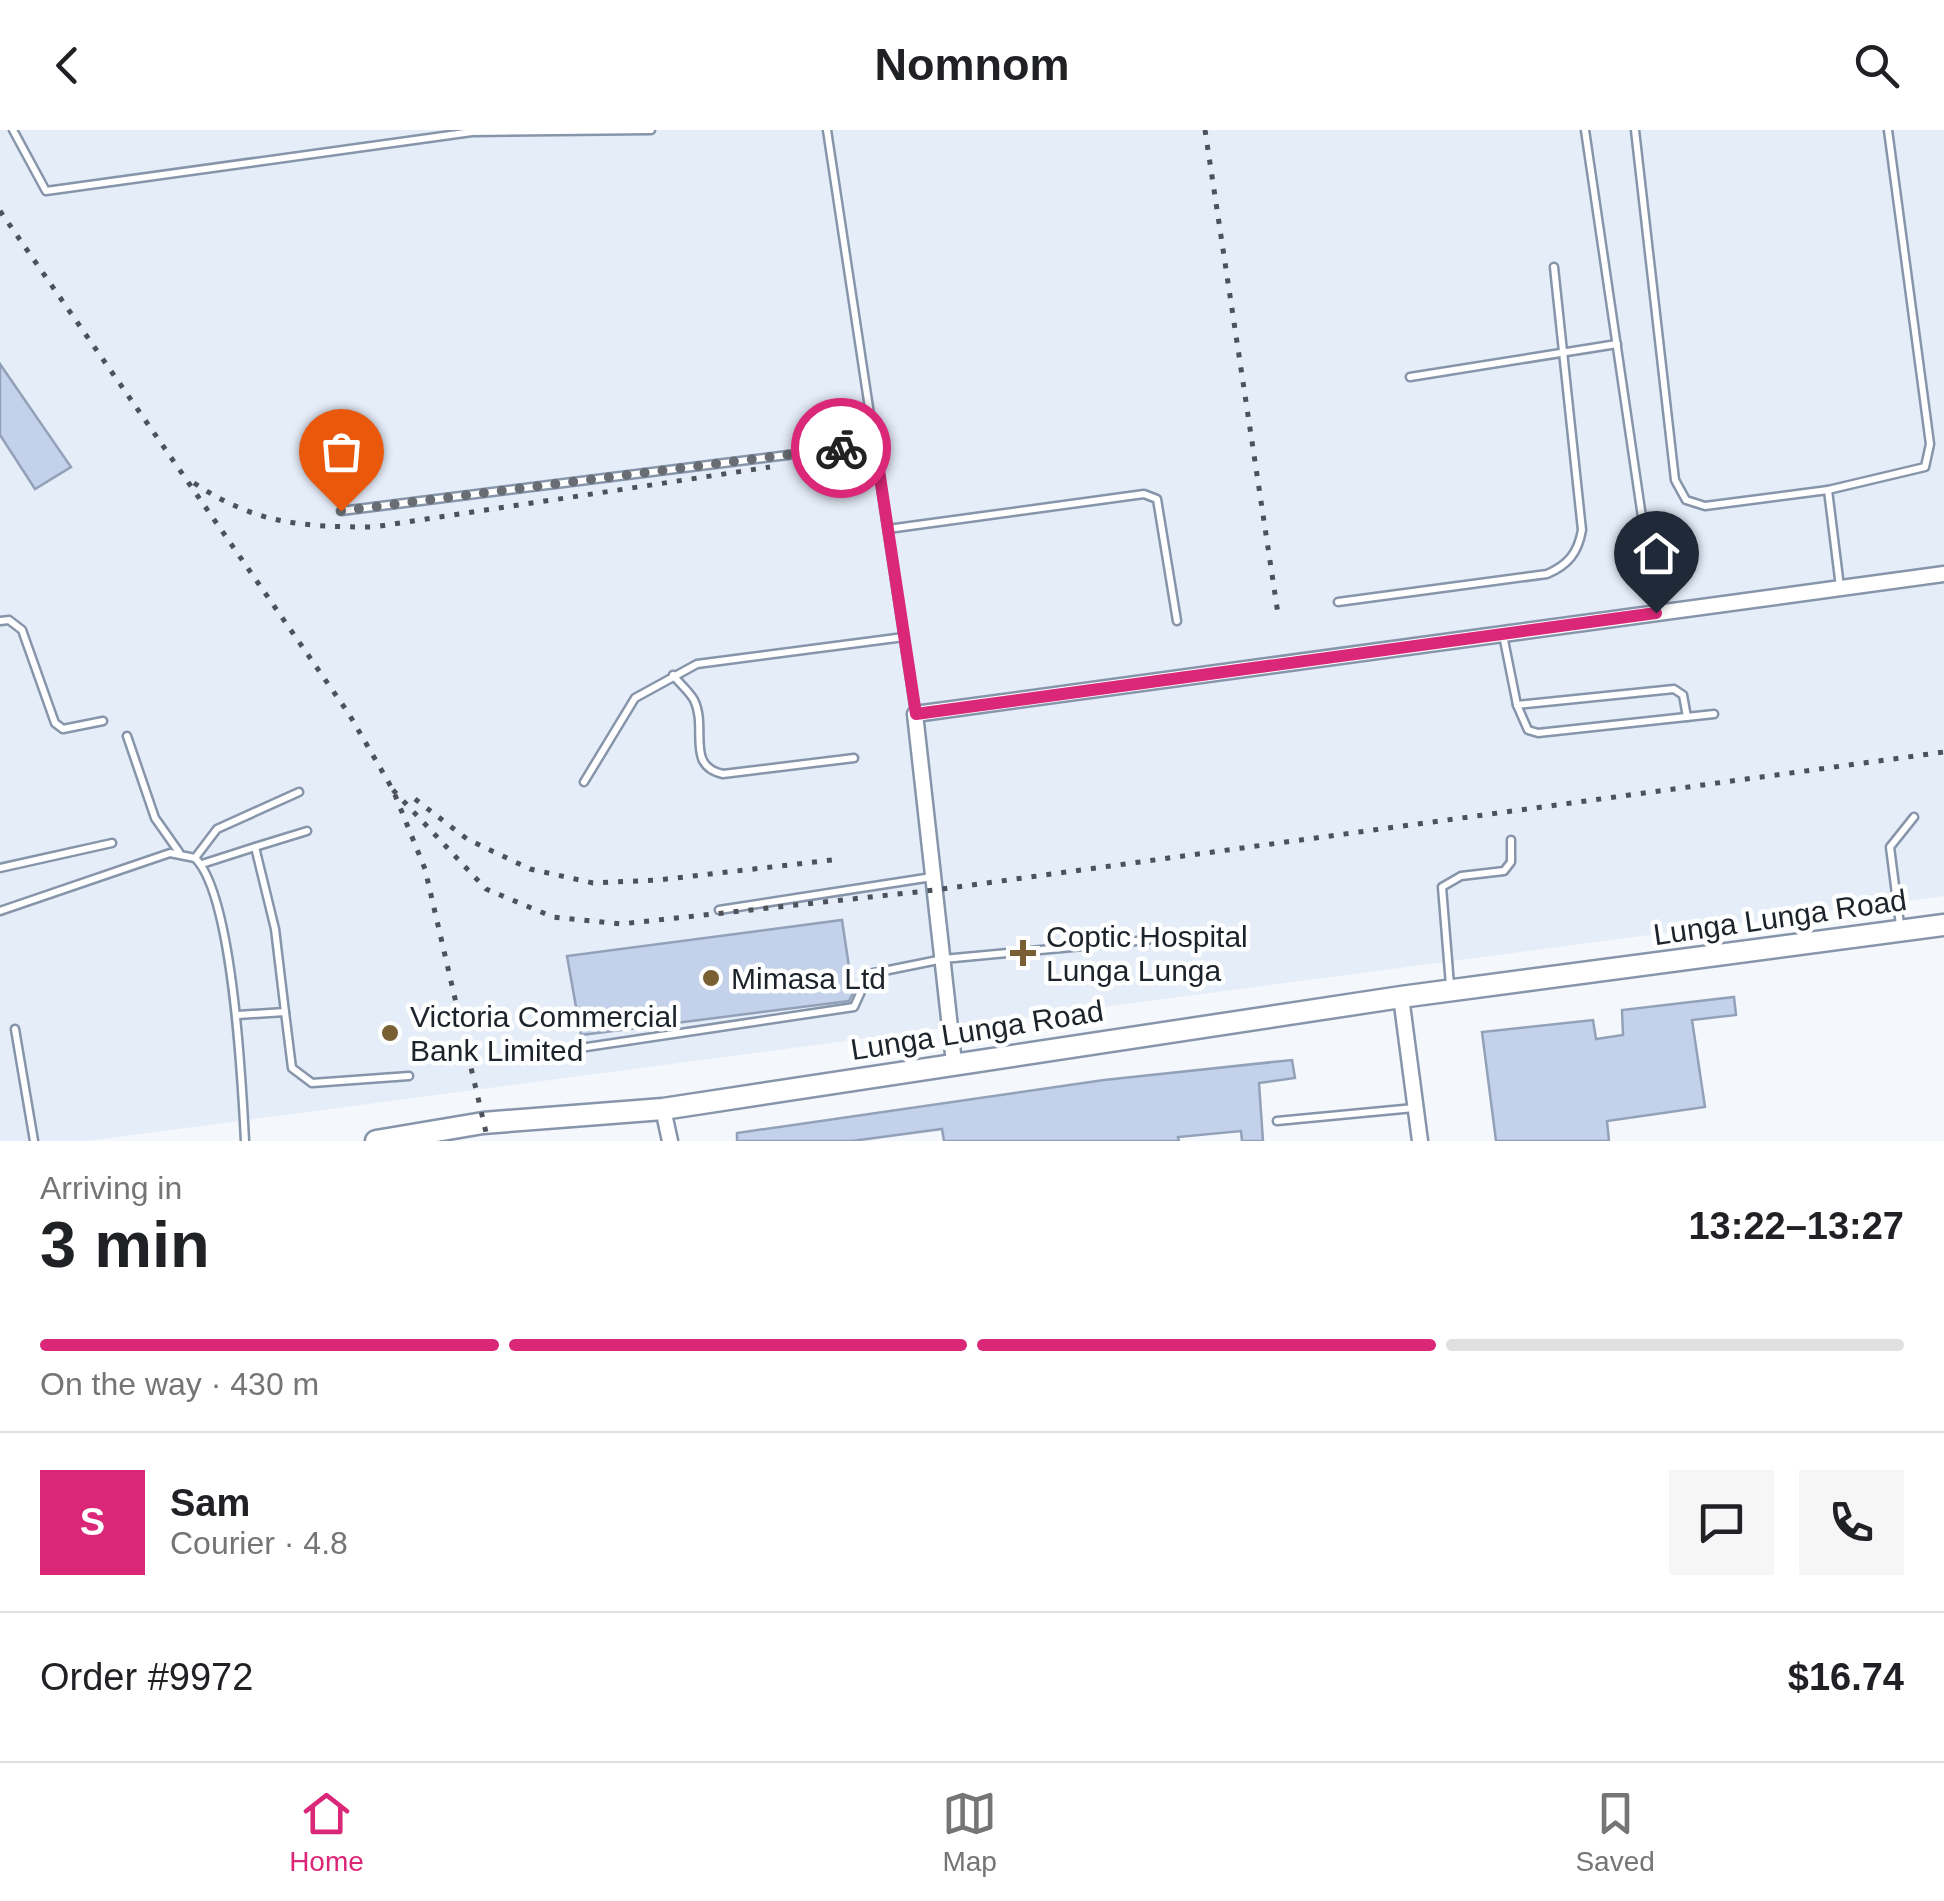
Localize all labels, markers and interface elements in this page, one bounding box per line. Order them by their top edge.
icon: back [40,38,95,93]
icon: search [1849,38,1904,93]
text: Nomnom [875,39,1070,90]
courier [791,398,891,498]
pin [299,409,384,512]
icon: bike [814,421,869,476]
icon: bag [314,424,369,479]
pin [1614,511,1699,614]
icon: home [1629,526,1684,581]
street label: Lunga Lunga Road [1651,883,1909,951]
place label: Coptic Hospital Lunga Lunga [1046,920,1248,987]
marker: Coptic Hospital Lunga Lunga [1010,940,1036,966]
place label: Mimasa Ltd [731,962,886,995]
marker: Mimasa Ltd [700,967,722,989]
street label: Lunga Lunga Road [848,994,1106,1066]
place label: Victoria Commercial Bank Limited [410,1000,678,1067]
marker: Victoria Commercial Bank Limited [379,1022,401,1044]
text: Arriving in [40,1170,182,1206]
text: 13:22–13:27 [1688,1205,1904,1247]
text: 3 min [40,1208,210,1281]
text: On the way · 430 m [40,1366,319,1402]
button: chat [1669,1470,1774,1575]
button: phone [1799,1470,1904,1575]
text: Sam [170,1482,250,1524]
text: S [80,1501,105,1543]
text: Courier · 4.8 [170,1525,348,1561]
text: Order #9972 [40,1656,253,1698]
text: $16.74 [1788,1656,1904,1698]
tab: Home [289,1786,364,1878]
tab: Map [942,1786,997,1878]
tab: Saved [1575,1786,1655,1878]

